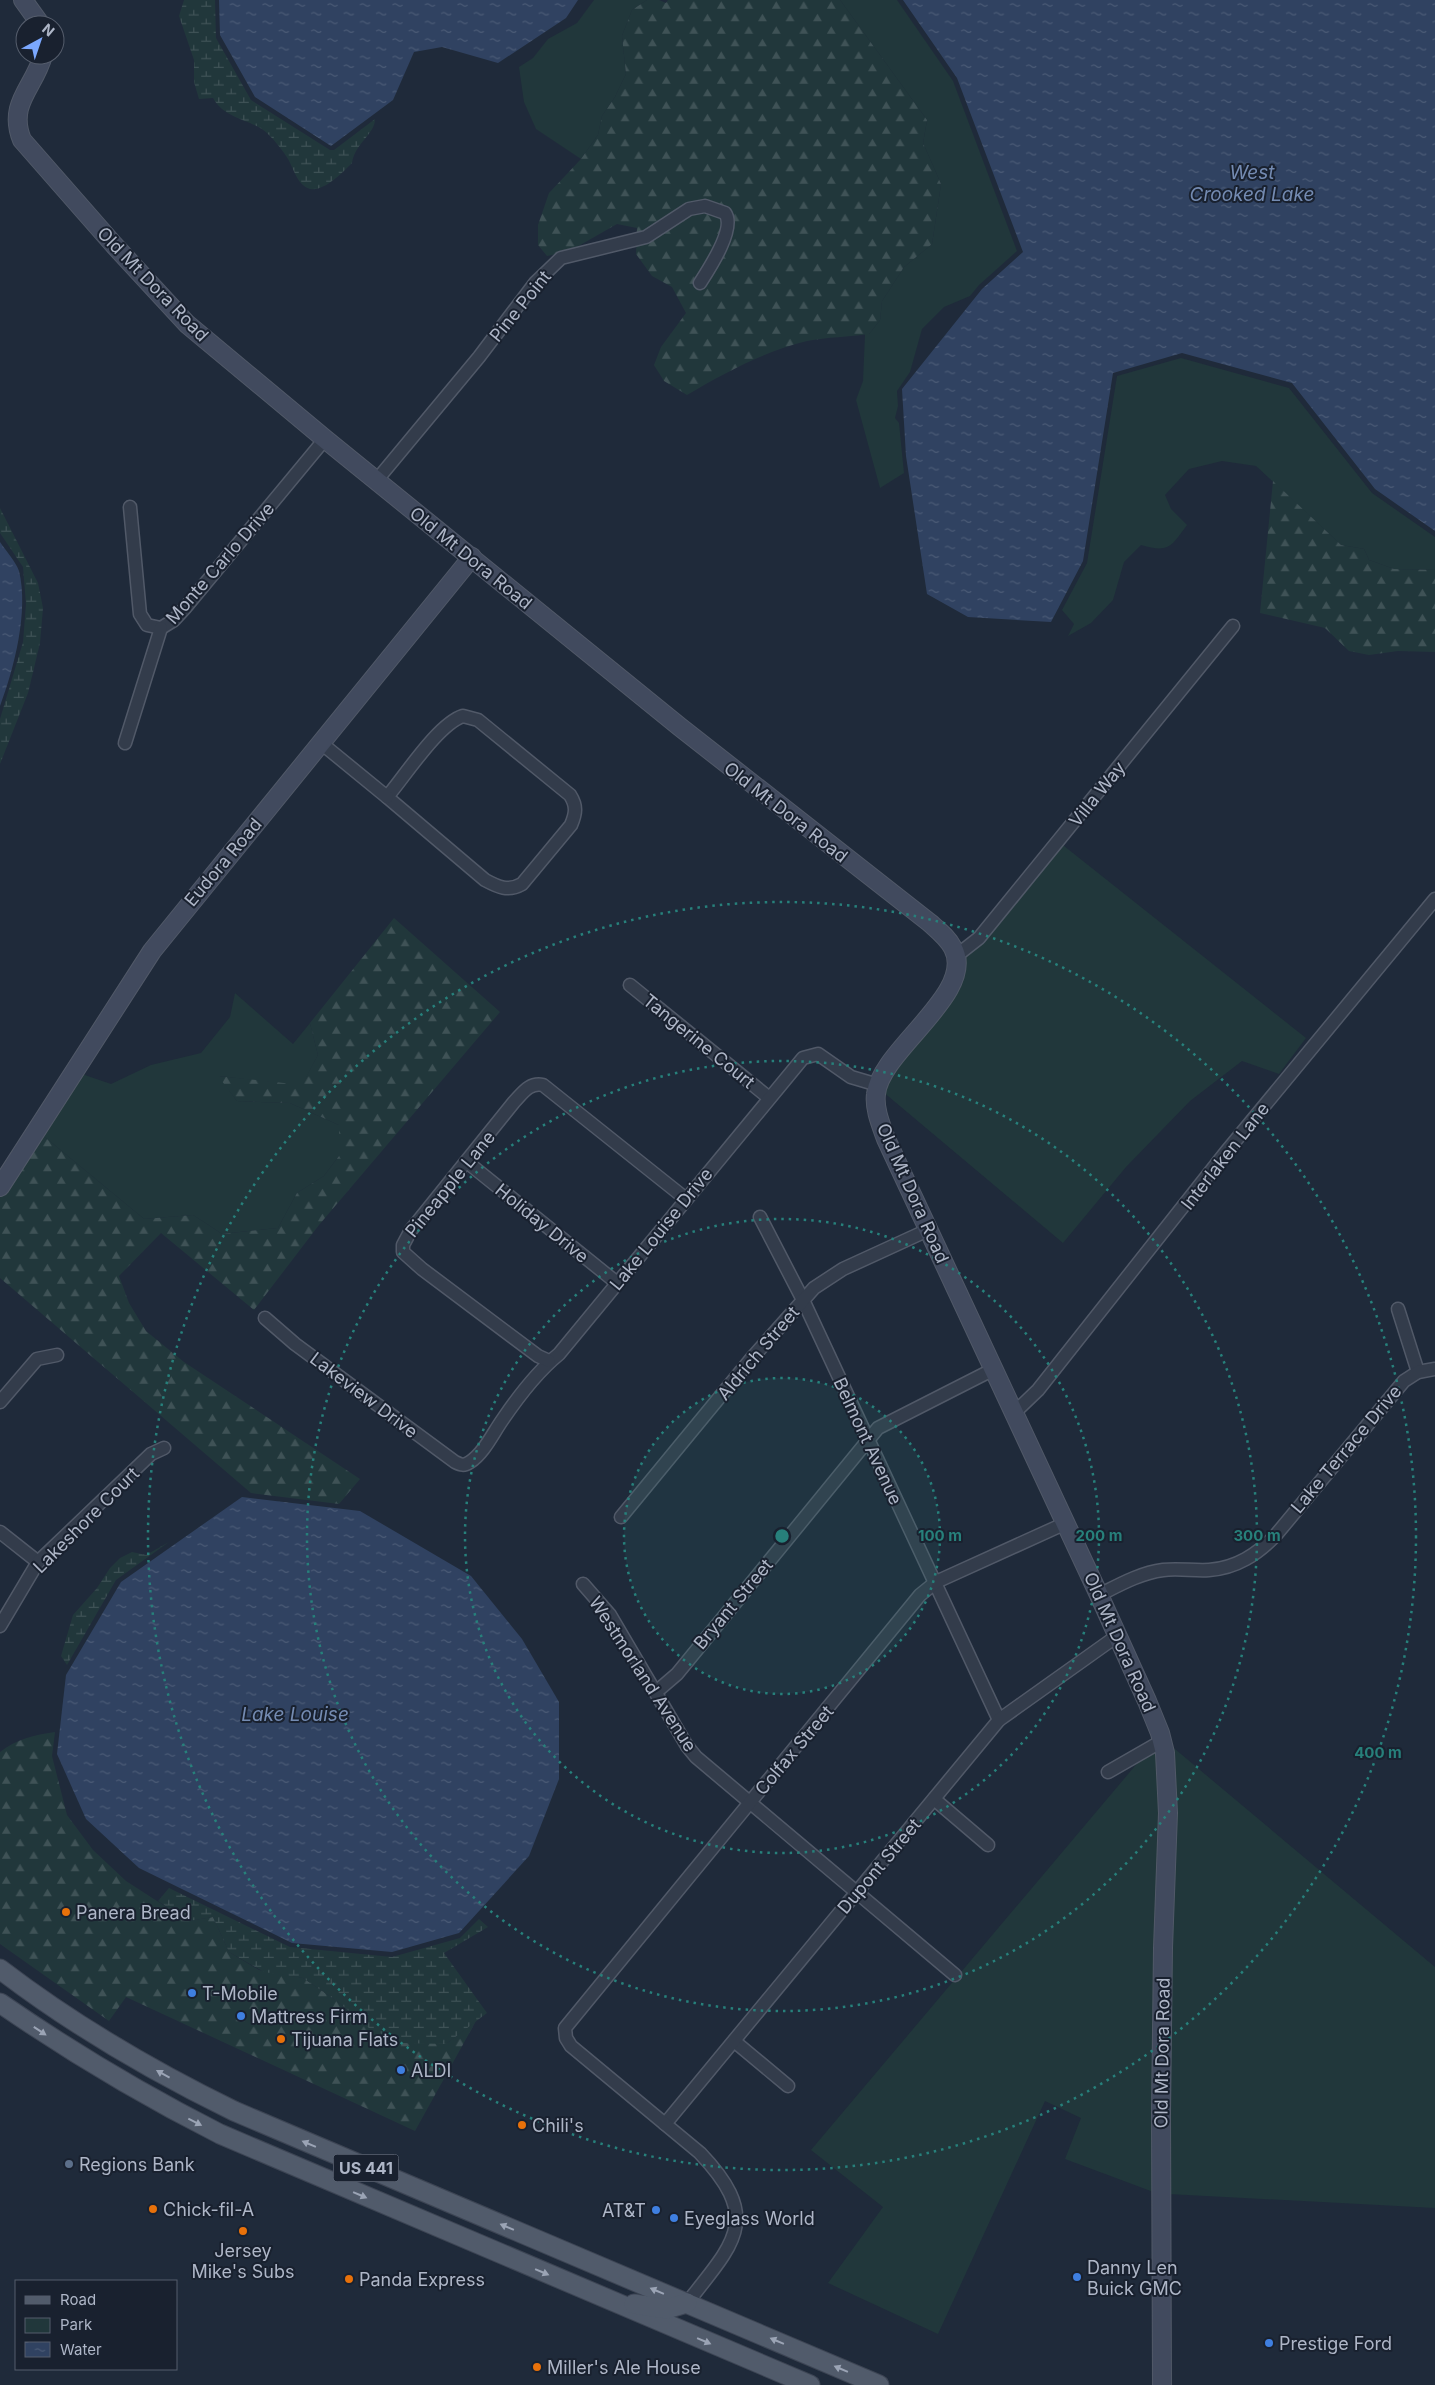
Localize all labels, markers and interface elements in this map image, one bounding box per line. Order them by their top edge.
north arrow [15,15,65,65]
text: N [39,20,58,40]
water label: West Crooked Lake [1190,161,1314,206]
street label: Old Mt Dora Road [93,222,213,346]
street label: Pine Point [485,266,555,346]
street label: Monte Carlo Drive [162,498,278,628]
street label: Old Mt Dora Road [406,502,536,614]
street label: Old Mt Dora Road [720,757,852,867]
street label: Villa Way [1064,757,1130,831]
street label: Eudora Road [180,814,266,910]
street label: Tangerine Court [639,990,759,1093]
street label: Interlaken Lane [1177,1098,1273,1214]
street label: Old Mt Dora Road [873,1120,953,1266]
street label: Pineapple Lane [401,1127,499,1241]
street label: Lake Louise Drive [605,1164,717,1294]
street label: Holiday Drive [491,1179,593,1267]
street label: Aldrich Street [713,1302,803,1404]
street label: Lakeview Drive [306,1348,422,1442]
street label: Belmont Avenue [829,1374,907,1508]
street label: Lake Terrace Drive [1286,1381,1406,1517]
street label: Lakeshore Court [29,1463,143,1577]
text: 100 m [918,1526,962,1545]
text: 200 m [1076,1526,1122,1545]
text: 300 m [1233,1526,1281,1545]
centre of rings [773,1527,791,1545]
street label: Bryant Street [689,1555,777,1653]
street label: Old Mt Dora Road [1080,1569,1160,1715]
street label: Westmorland Avenue [585,1592,701,1756]
street label: Colfax Street [750,1701,838,1799]
water label: Lake Louise [241,1703,349,1726]
text: 400 m [1354,1743,1402,1762]
street label: Dupont Street [833,1814,925,1918]
place label: Panera Bread [76,1902,191,1923]
marker: Panera Bread [60,1906,72,1918]
street label: Old Mt Dora Road [1150,1977,1174,2129]
place label: T-Mobile [202,1983,278,2004]
marker: T-Mobile [186,1987,198,1999]
place label: Mattress Firm [251,2006,368,2027]
marker: Mattress Firm [235,2010,247,2022]
one-way arrow [33,2026,47,2036]
place label: Tijuana Flats [291,2029,398,2050]
marker: Tijuana Flats [275,2033,287,2045]
place label: ALDI [411,2060,451,2081]
marker: ALDI [395,2064,407,2076]
one-way arrow [155,2070,170,2078]
place label: Chili's [532,2115,584,2136]
one-way arrow [188,2118,203,2126]
marker: Chili's [516,2119,528,2131]
one-way arrow [302,2139,316,2147]
place label: Regions Bank [79,2154,195,2175]
road number: US 441 [334,2154,398,2182]
marker: Regions Bank [63,2158,75,2170]
one-way arrow [353,2191,367,2199]
place label: Chick-fil-A [163,2199,254,2220]
place label: AT&T [602,2200,646,2221]
marker: Chick-fil-A [147,2203,159,2215]
marker: AT&T [650,2204,662,2216]
place label: Eyeglass World [684,2208,815,2229]
marker: Eyeglass World [668,2212,680,2224]
one-way arrow [500,2223,514,2231]
marker: Jersey Mike's Subs [237,2225,249,2237]
place label: Jersey Mike's Subs [192,2240,295,2282]
place label: Danny Len Buick GMC [1087,2257,1182,2299]
one-way arrow [535,2268,550,2276]
place label: Panda Express [359,2269,485,2290]
marker: Danny Len Buick GMC [1071,2271,1083,2283]
marker: Panda Express [343,2273,355,2285]
legend [15,2280,178,2370]
one-way arrow [650,2286,664,2294]
text: Road [60,2290,96,2309]
text: Park [60,2315,93,2334]
place label: Prestige Ford [1279,2333,1392,2354]
one-way arrow [697,2337,711,2345]
one-way arrow [769,2337,784,2345]
marker: Prestige Ford [1263,2337,1275,2349]
text: Water [60,2340,102,2359]
place label: Miller's Ale House [547,2357,701,2378]
marker: Miller's Ale House [531,2361,543,2373]
one-way arrow [834,2364,848,2372]

